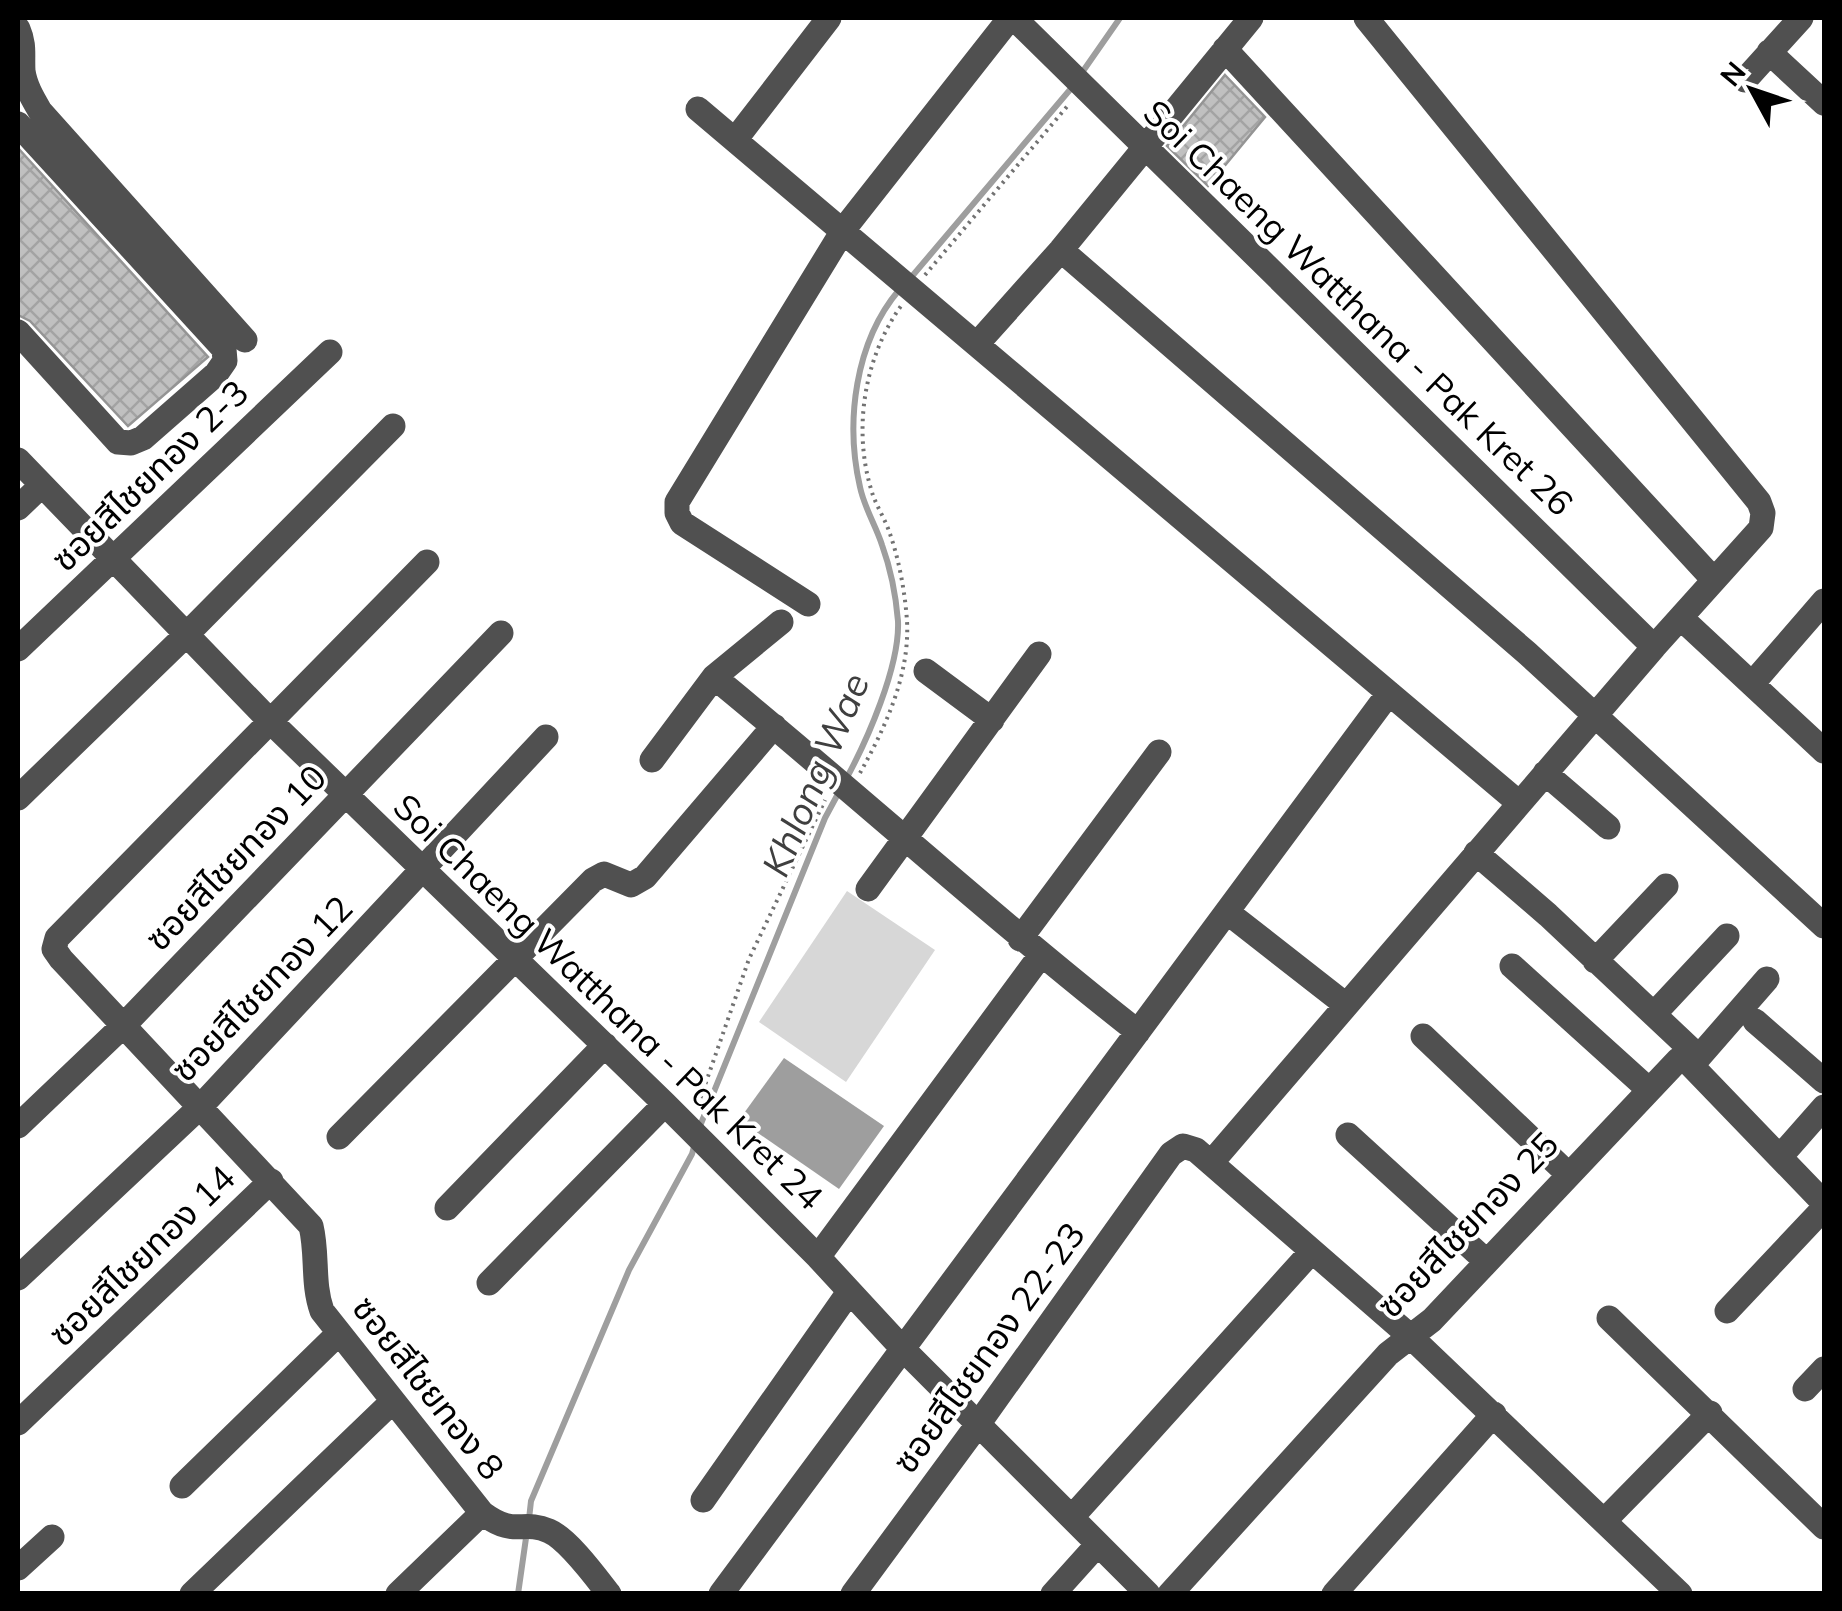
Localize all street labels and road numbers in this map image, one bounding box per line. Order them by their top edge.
street label: Soi Chaeng Watthana - Pak Kret 26 [1135,90,1583,525]
street label: ซอยสีไชยทอง 2-3 [42,370,257,580]
street label: ซอยสีไชยทอง 10 [135,755,335,960]
street label: Soi Chaeng Watthana - Pak Kret 24 [385,784,833,1219]
street label: ซอยสีไชยทอง 12 [161,886,361,1091]
street label: ซอยสีไชยทอง 25 [1367,1122,1567,1327]
street label: ซอยสีไชยทอง 14 [39,1155,244,1355]
street label: ซอยสีไชยทอง 22-23 [883,1214,1094,1481]
street label: ซอยสีไชยทอง 8 [343,1287,514,1488]

